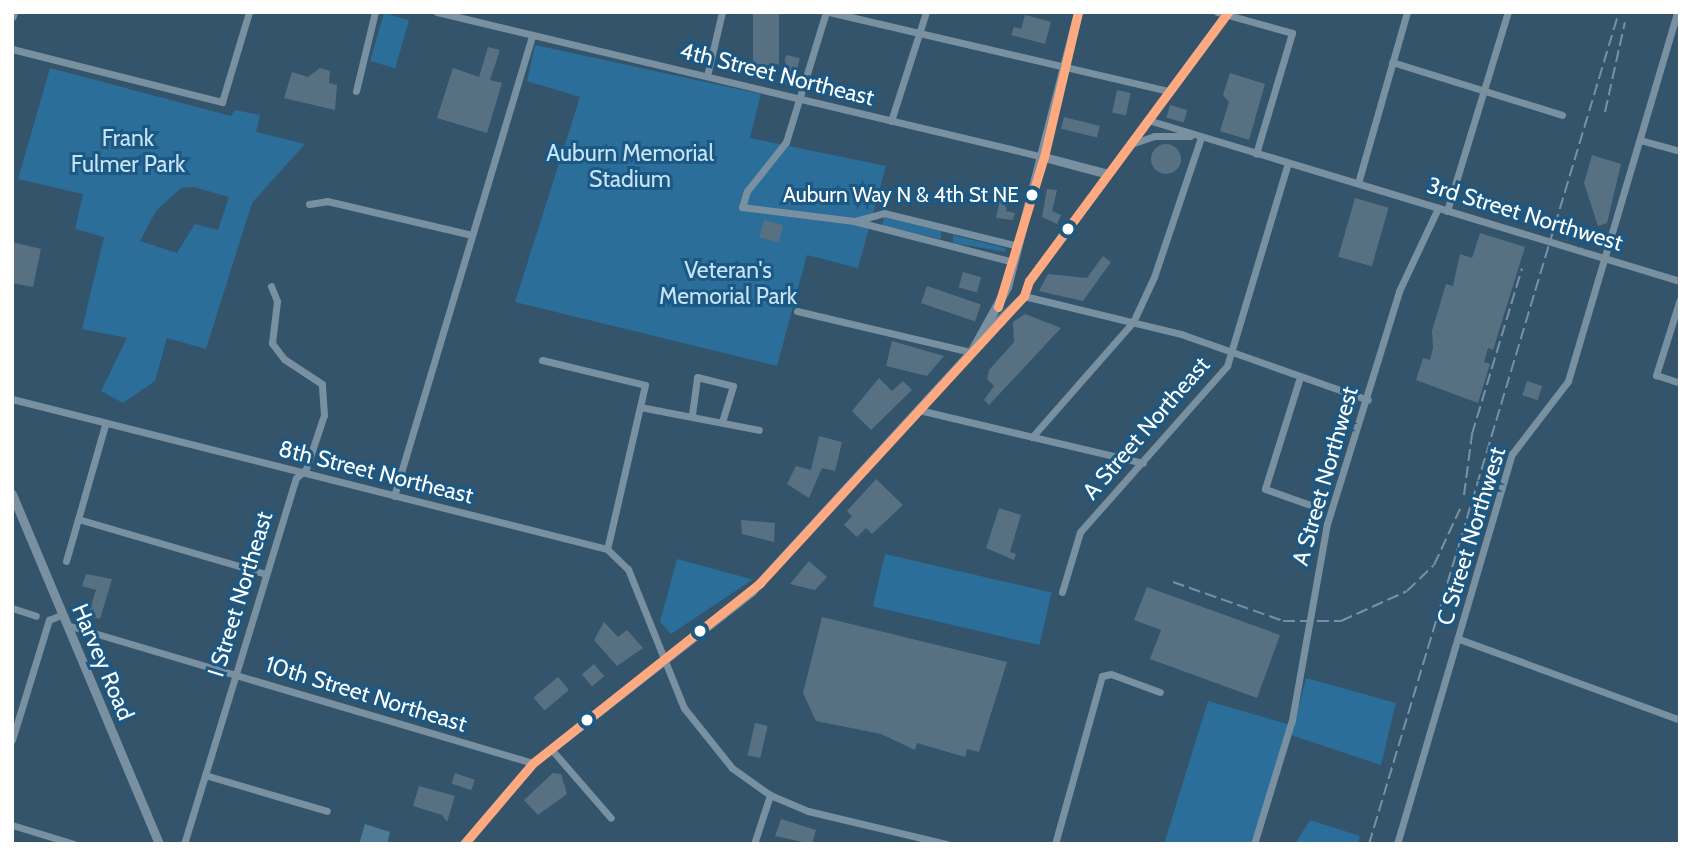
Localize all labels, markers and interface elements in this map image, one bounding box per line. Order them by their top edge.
street label: 4th Street Northeast [677,37,877,111]
park label: Frank Fulmer Park [71,124,185,178]
park label: Auburn Memorial Stadium [546,139,714,193]
street label: 3rd Street Northwest [1424,171,1626,257]
place label: Auburn Way N & 4th St NE [783,182,1019,208]
marker: Auburn Way N & 4th St NE [1025,188,1039,202]
unlabelled marker [1061,222,1075,236]
park label: Veteran's Memorial Park [659,256,797,310]
street label: A Street Northeast [1077,351,1215,505]
street label: A Street Northwest [1286,383,1364,569]
street label: 8th Street Northeast [276,434,476,510]
street label: C Street Northwest [1431,443,1511,629]
street label: I Street Northeast [202,508,278,680]
street label: Harvey Road [66,600,140,724]
unlabelled marker [693,624,707,638]
street label: 10th Street Northeast [262,650,470,738]
unlabelled marker [580,713,594,727]

